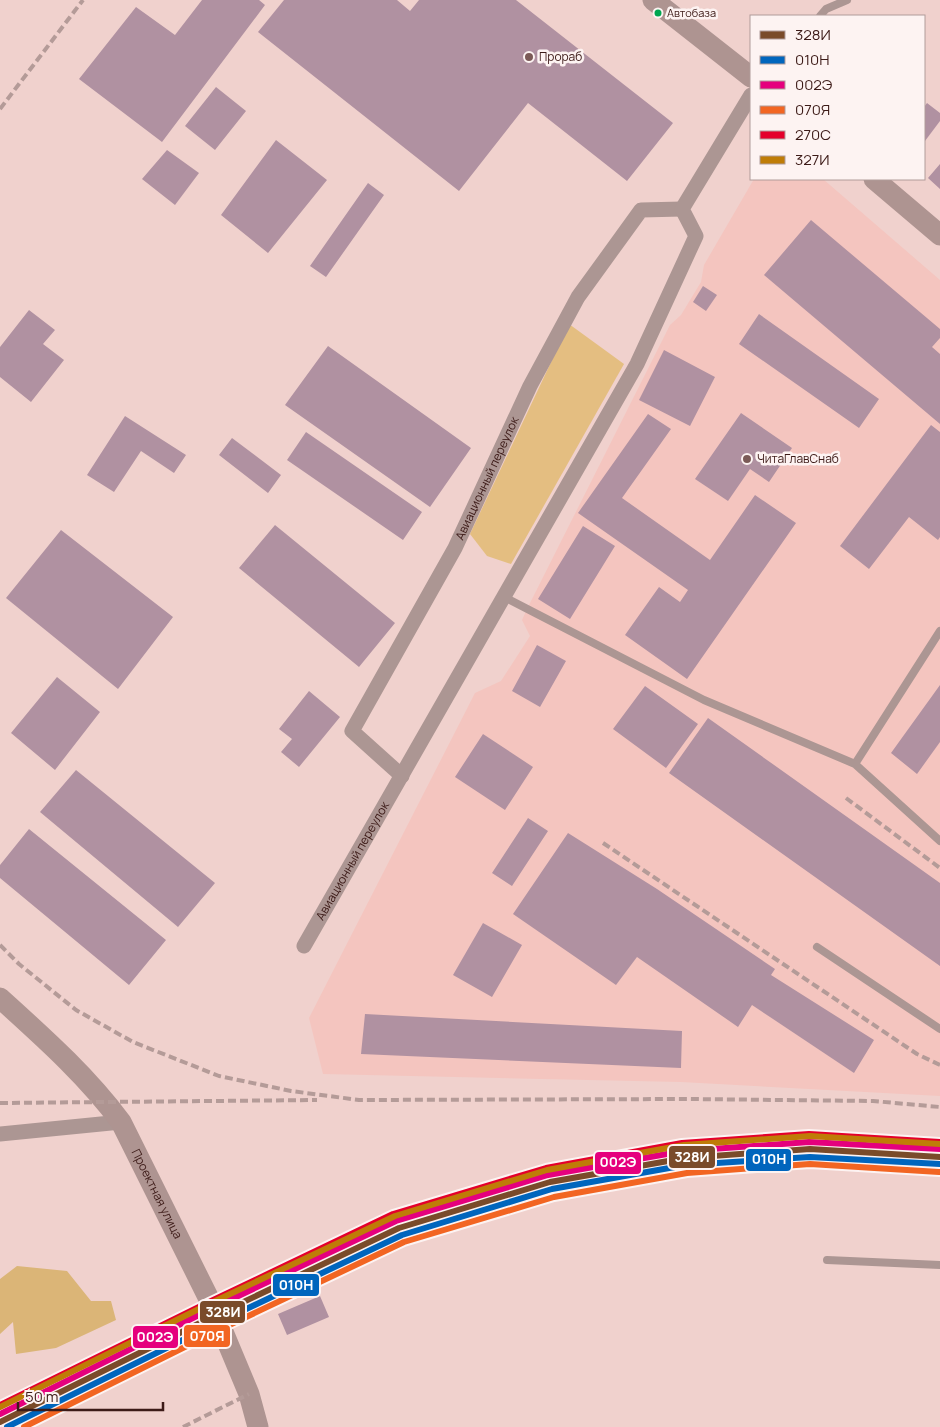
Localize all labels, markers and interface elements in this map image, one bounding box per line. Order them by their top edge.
place label: Автобаза [667,5,716,20]
marker: Автобаза [653,8,663,18]
legend [750,15,925,180]
text: 328И [795,24,831,45]
place label: Прораб [539,48,582,65]
text: 010Н [795,49,829,70]
marker: Прораб [523,51,535,63]
text: 002Э [795,74,833,95]
text: 070Я [795,99,830,120]
text: 270С [795,124,831,145]
text: 327И [795,149,830,170]
street label: Авиационный переулок [451,413,523,543]
place label: ЧитаГлавСнаб [757,450,839,467]
marker: ЧитаГлавСнаб [741,453,753,465]
street label: Авиационный переулок [312,797,393,923]
line badge: 328И [668,1145,716,1169]
street label: Проектная улица [128,1146,187,1242]
text: 328И [674,1147,710,1166]
line badge: 010Н [745,1148,792,1172]
text: 010Н [752,1149,786,1168]
line badge: 002Э [594,1151,642,1175]
text: 002Э [600,1152,636,1171]
line badge: 010Н [272,1273,320,1297]
text: 010Н [279,1275,313,1294]
line badge: 328И [199,1300,246,1324]
text: 328И [205,1302,241,1321]
line badge: 070Я [183,1324,231,1348]
line badge: 002Э [132,1325,179,1349]
text: 070Я [189,1326,225,1345]
text: 002Э [137,1327,173,1346]
scale bar [18,1380,162,1412]
text: 50 m [25,1386,59,1407]

